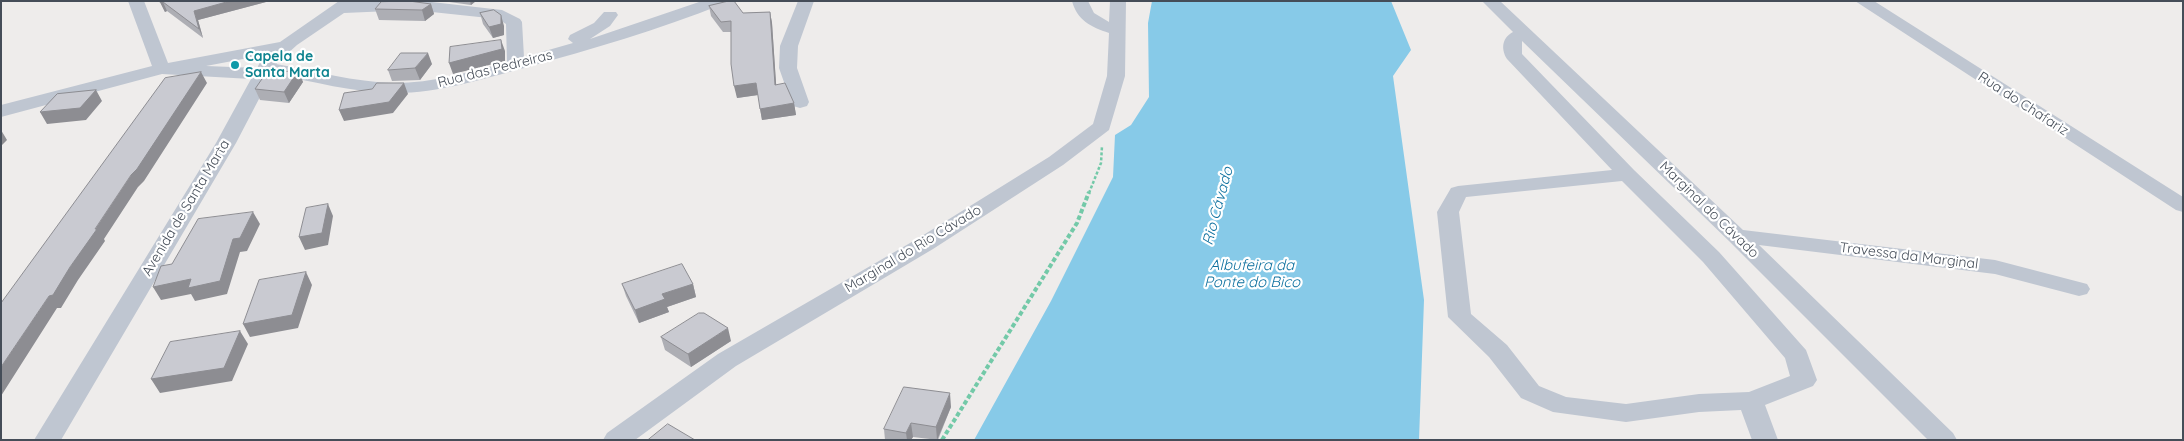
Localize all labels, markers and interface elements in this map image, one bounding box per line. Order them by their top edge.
street label: Rua das Pedreiras [436,47,554,91]
place label: Capela de Santa Marta [245,49,330,82]
marker: Capela de Santa Marta [229,59,241,71]
street label: Rua do Chafariz [1975,69,2071,139]
street label: Avenida de Santa Marta [139,137,233,279]
street label: Marginal do Cávado [1656,158,1762,262]
water label: Rio Cávado [1199,165,1237,247]
street label: Marginal do Rio Cávado [842,202,984,296]
street label: Travessa da Marginal [1839,239,1979,273]
water label: Albufeira da Ponte do Bico [1204,256,1300,291]

